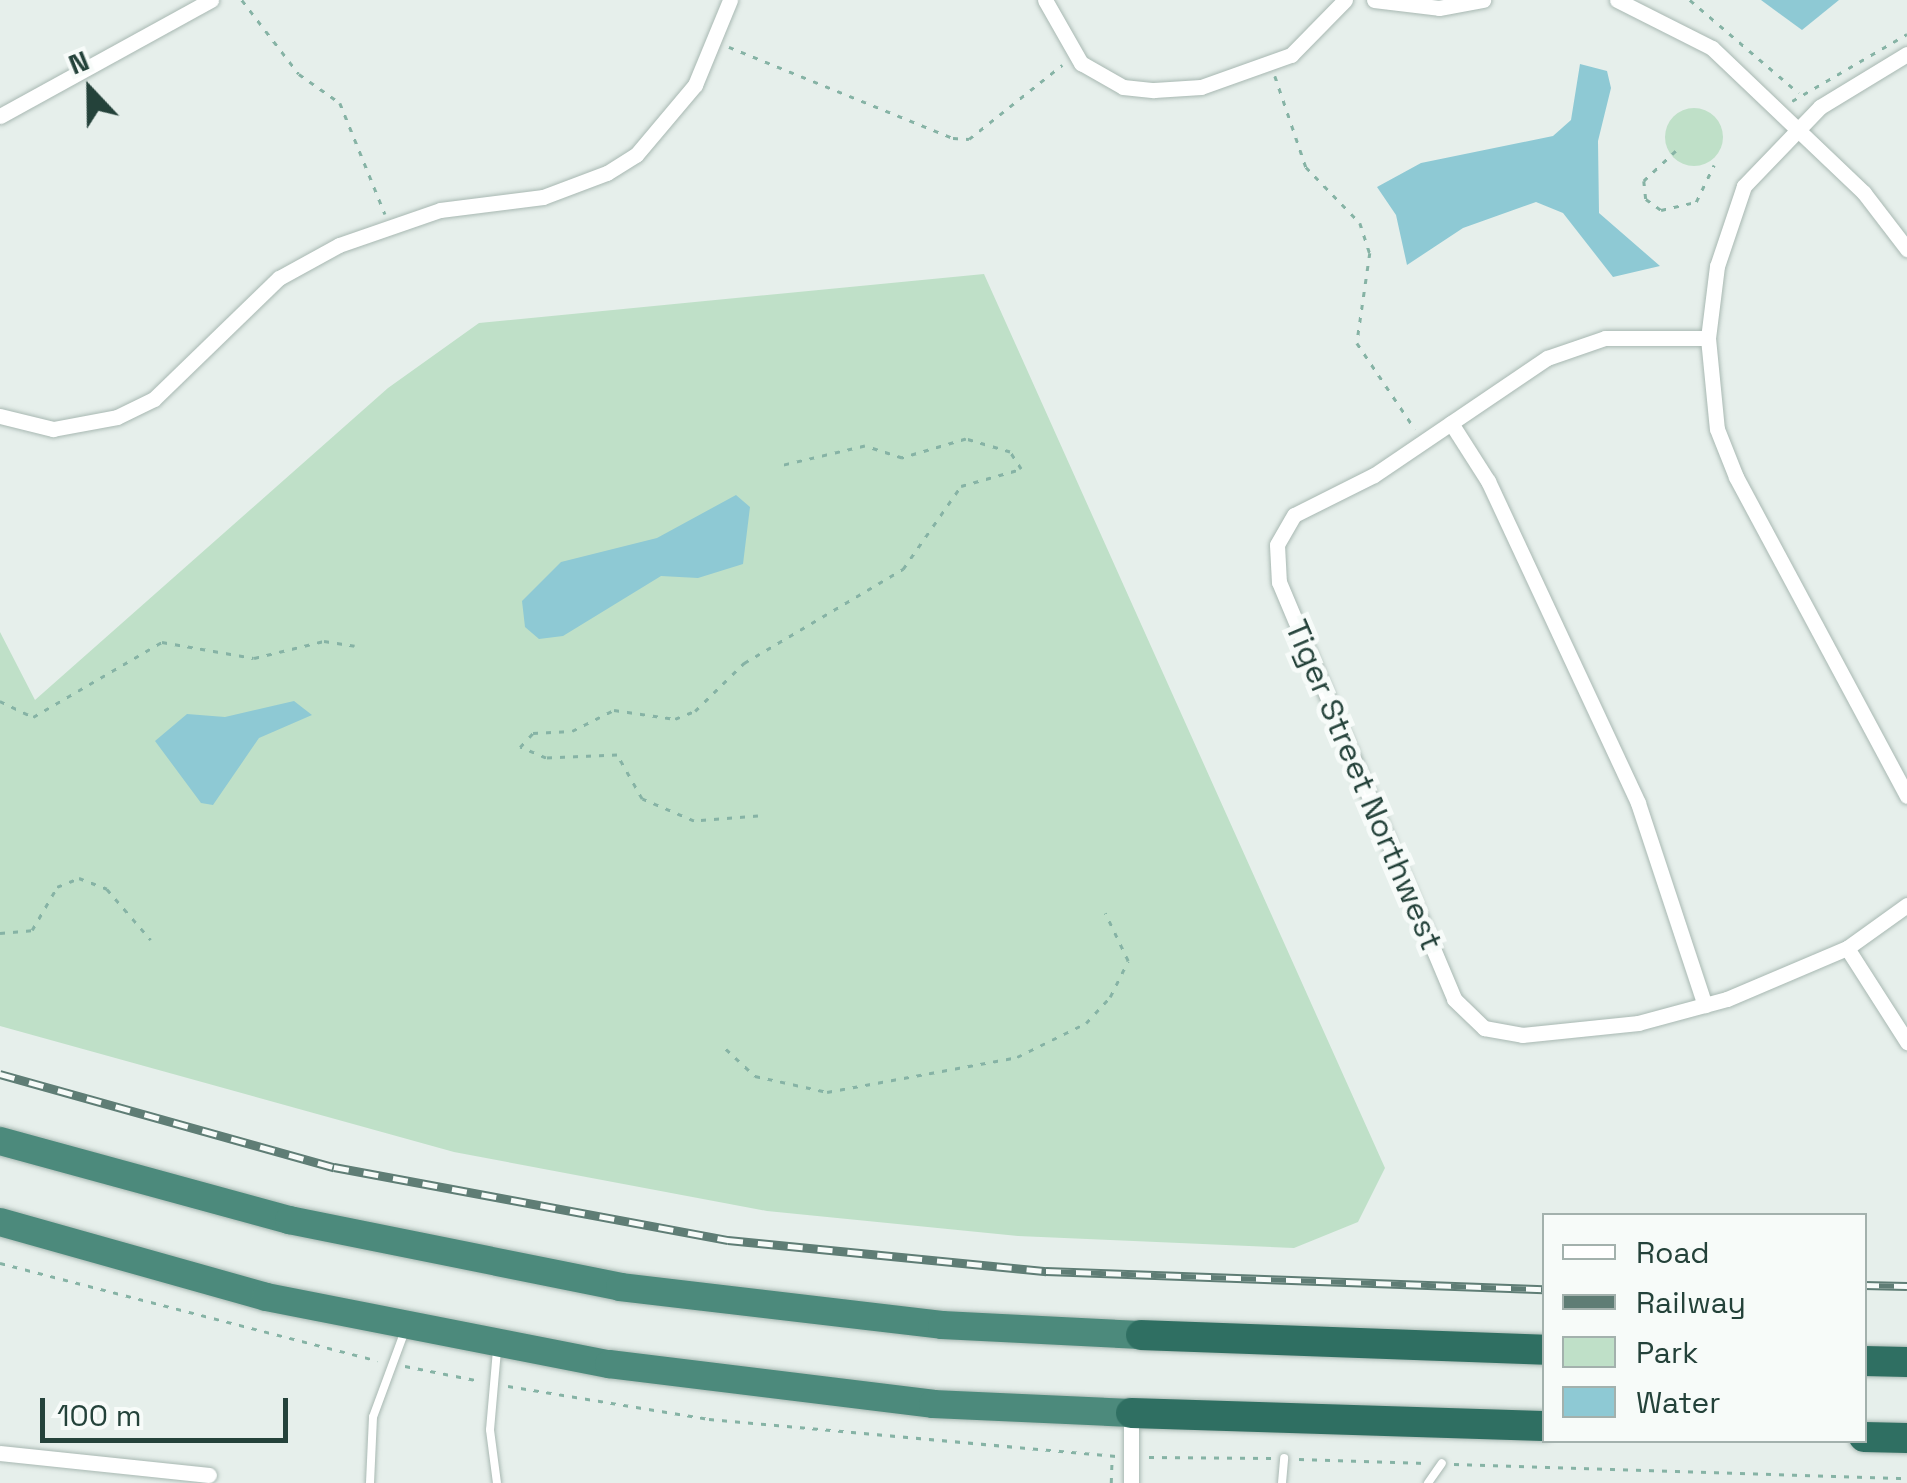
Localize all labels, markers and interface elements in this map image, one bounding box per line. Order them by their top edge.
north arrow [40,40,140,140]
text: N [63,42,94,82]
street label: Tiger Street Northwest [1277,614,1451,956]
legend [1542,1213,1867,1443]
text: Road [1636,1233,1710,1272]
text: Railway [1636,1283,1746,1322]
text: Park [1636,1333,1698,1372]
scale bar [45,1378,292,1440]
text: Water [1636,1383,1721,1422]
text: 100 m [57,1396,142,1435]

